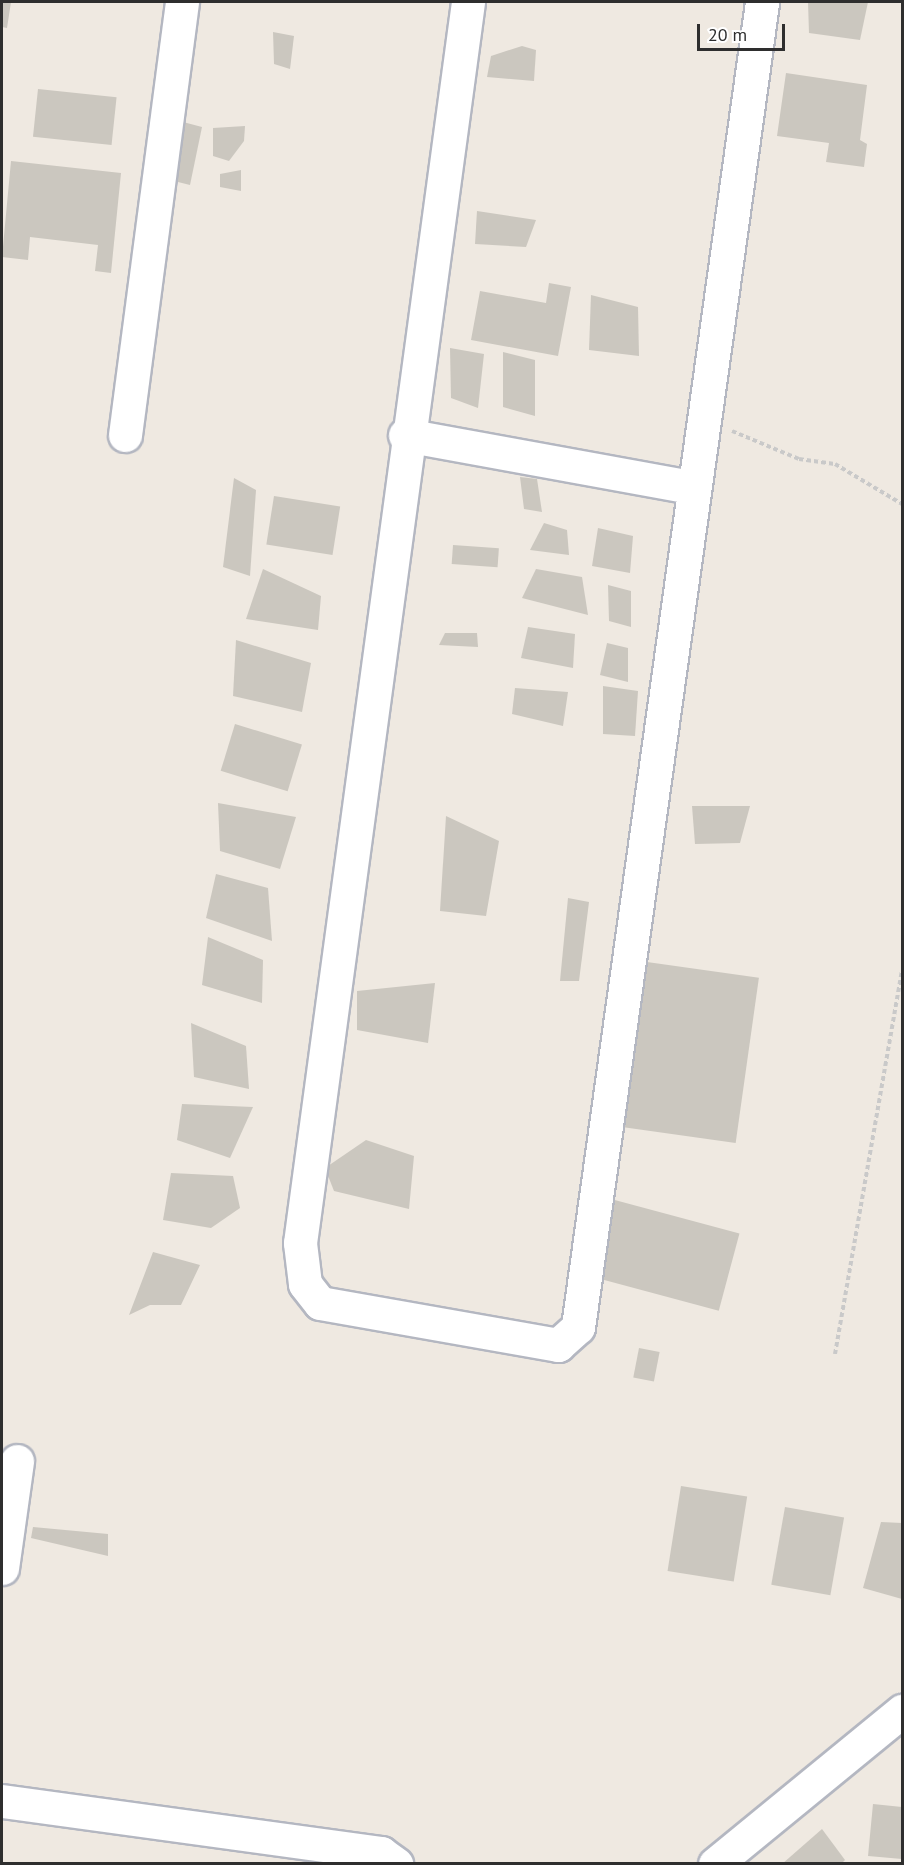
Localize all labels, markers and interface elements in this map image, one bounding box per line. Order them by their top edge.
scale bar [700,12,788,50]
text: 20 m [708,23,747,46]

